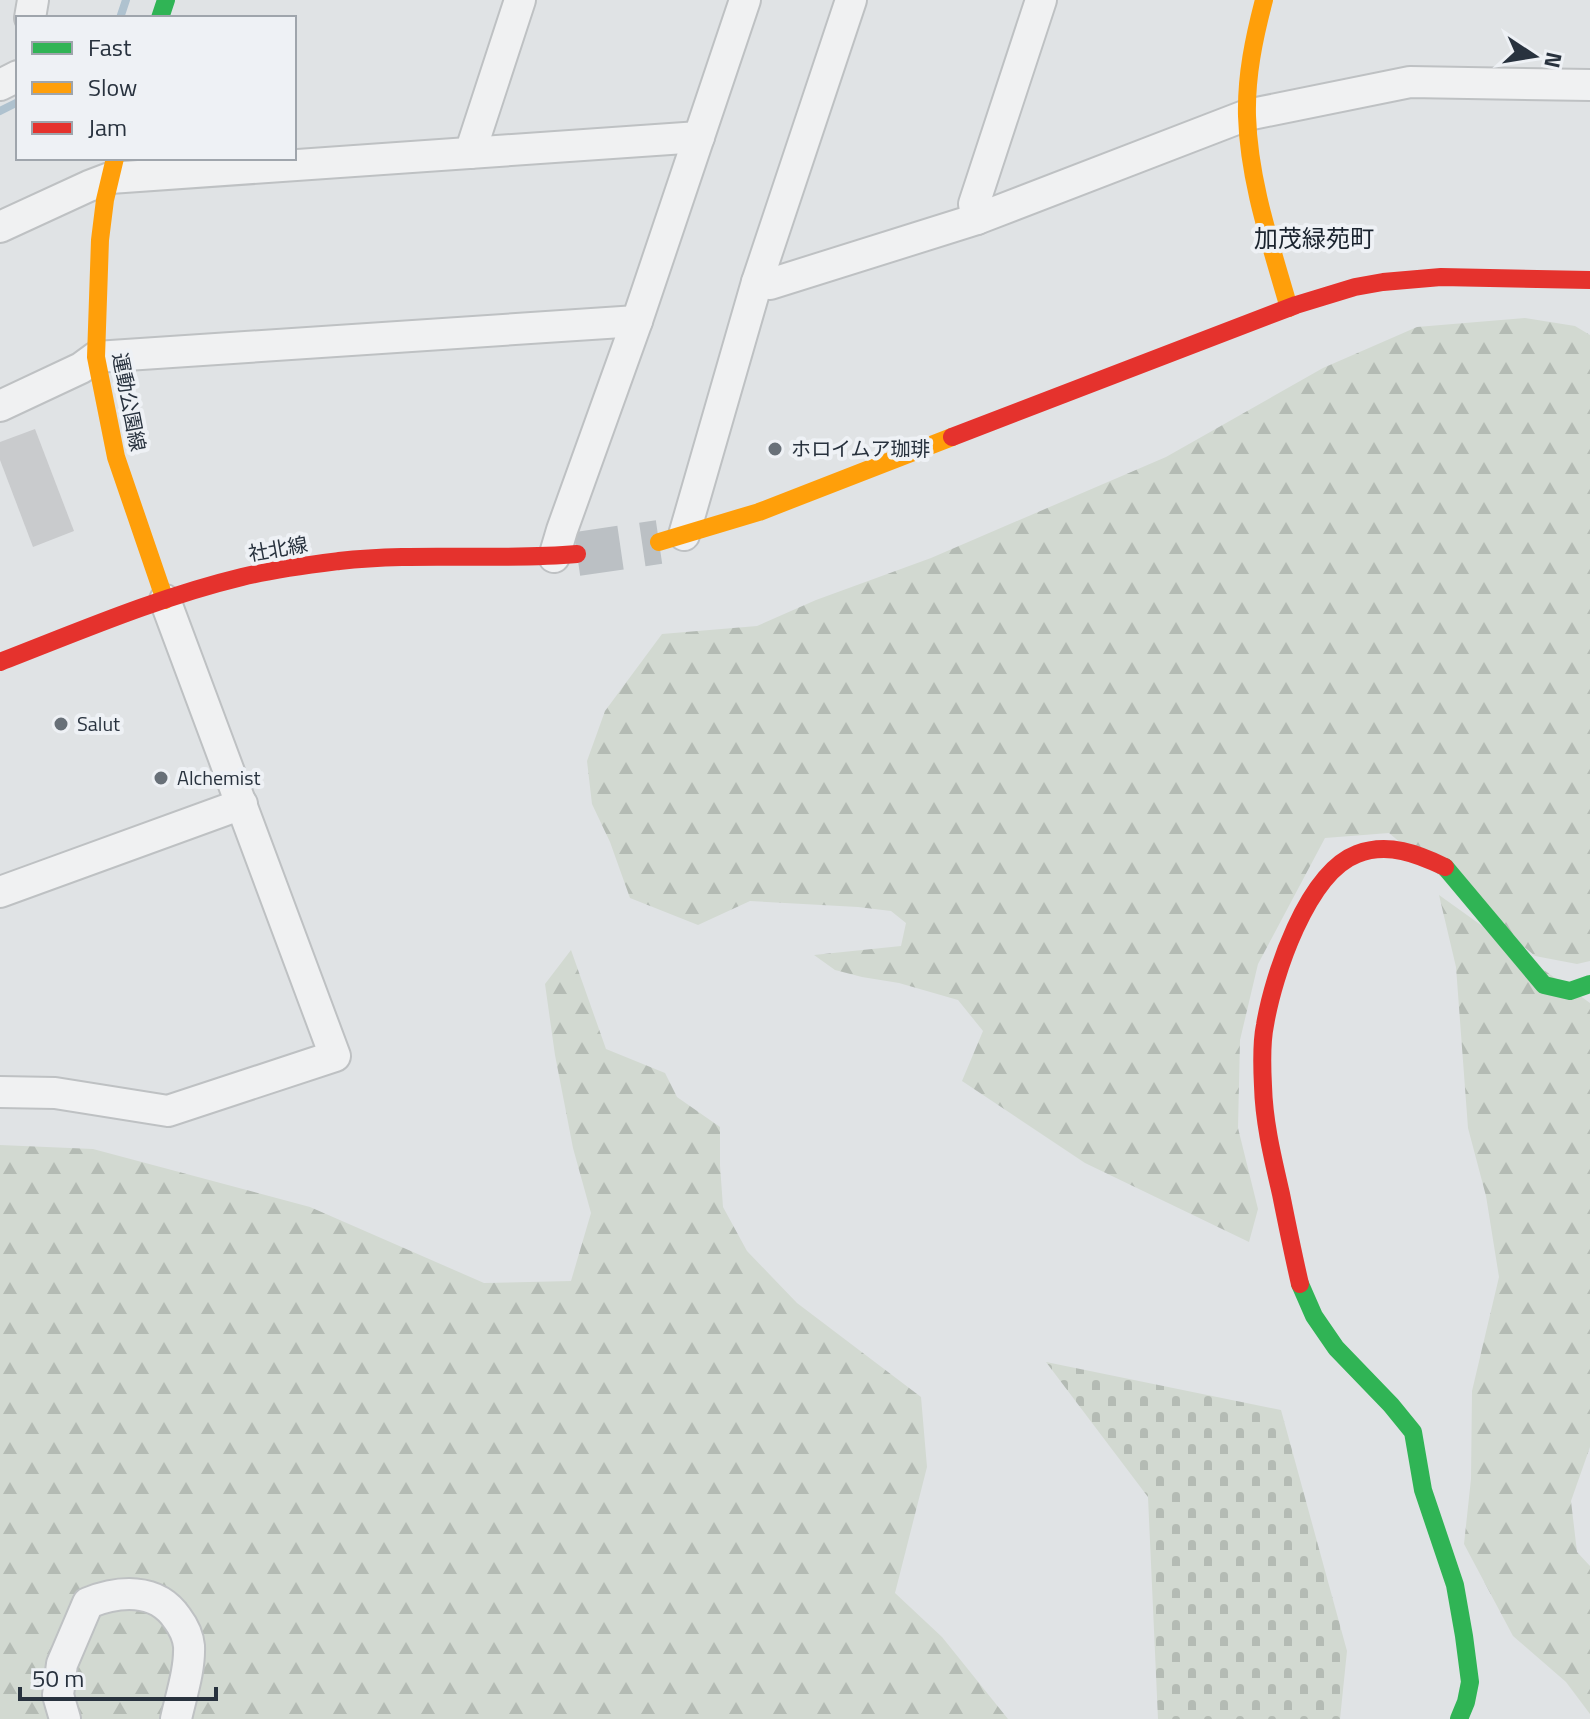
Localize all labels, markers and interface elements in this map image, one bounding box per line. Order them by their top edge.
legend [16,16,296,160]
north arrow [1494,16,1574,96]
text: Fast [88,29,132,65]
text: N [1535,49,1572,71]
text: Slow [88,69,137,105]
text: Jam [88,109,127,145]
district label: 加茂緑苑町 [1254,220,1374,256]
street label: 運動公園線 [105,350,154,454]
place label: ホロイムア珈琲 [791,433,931,464]
marker: ホロイムア珈琲 [766,440,784,458]
street label: 社北線 [246,528,310,569]
place label: Salut [77,708,120,739]
marker: Salut [52,715,70,733]
place label: Alchemist [177,762,261,793]
marker: Alchemist [152,769,170,787]
scale bar [20,1651,216,1701]
text: 50 m [32,1660,84,1696]

